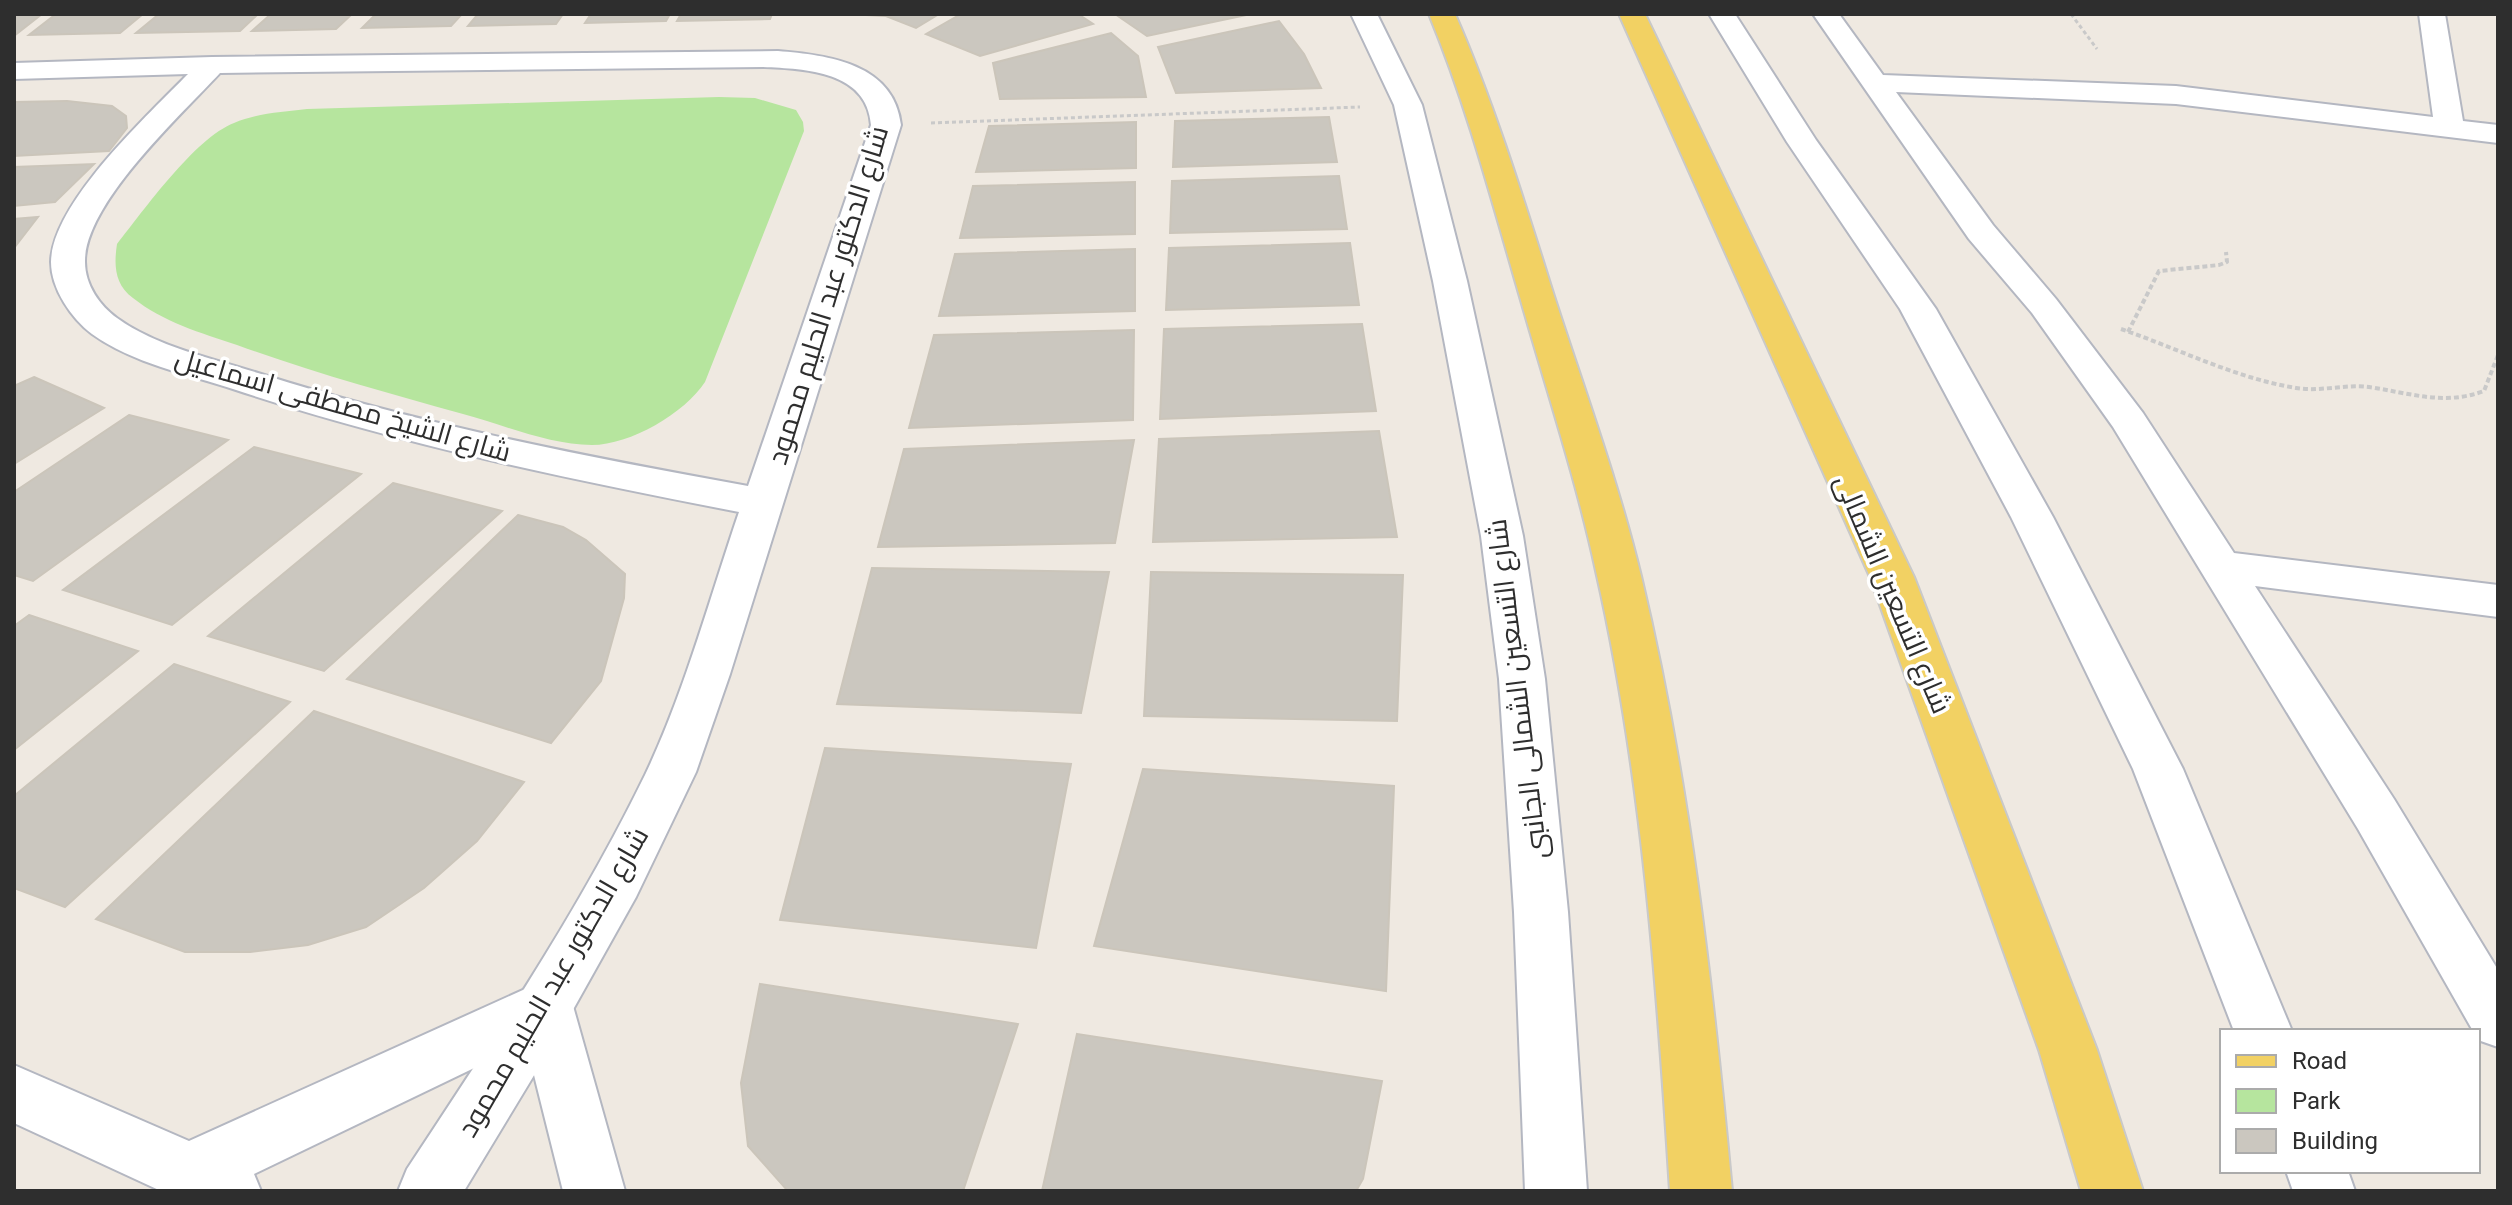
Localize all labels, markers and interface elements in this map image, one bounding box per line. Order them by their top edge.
street label: شارع الدكتور عبد الحليم محمود [761,122,898,469]
street label: شارع الشيخ مصطفى اسماعيل [171,341,515,471]
street label: شارع التسعين الشمالى [1826,470,1958,719]
street label: شارع التسعين الشمالى الجانبى [1480,517,1556,861]
street label: شارع الدكتور عبد الحليم محمود [451,821,658,1144]
legend [2220,1029,2480,1173]
text: Road [2292,1047,2347,1075]
text: Park [2292,1087,2341,1115]
text: Building [2292,1127,2378,1155]

